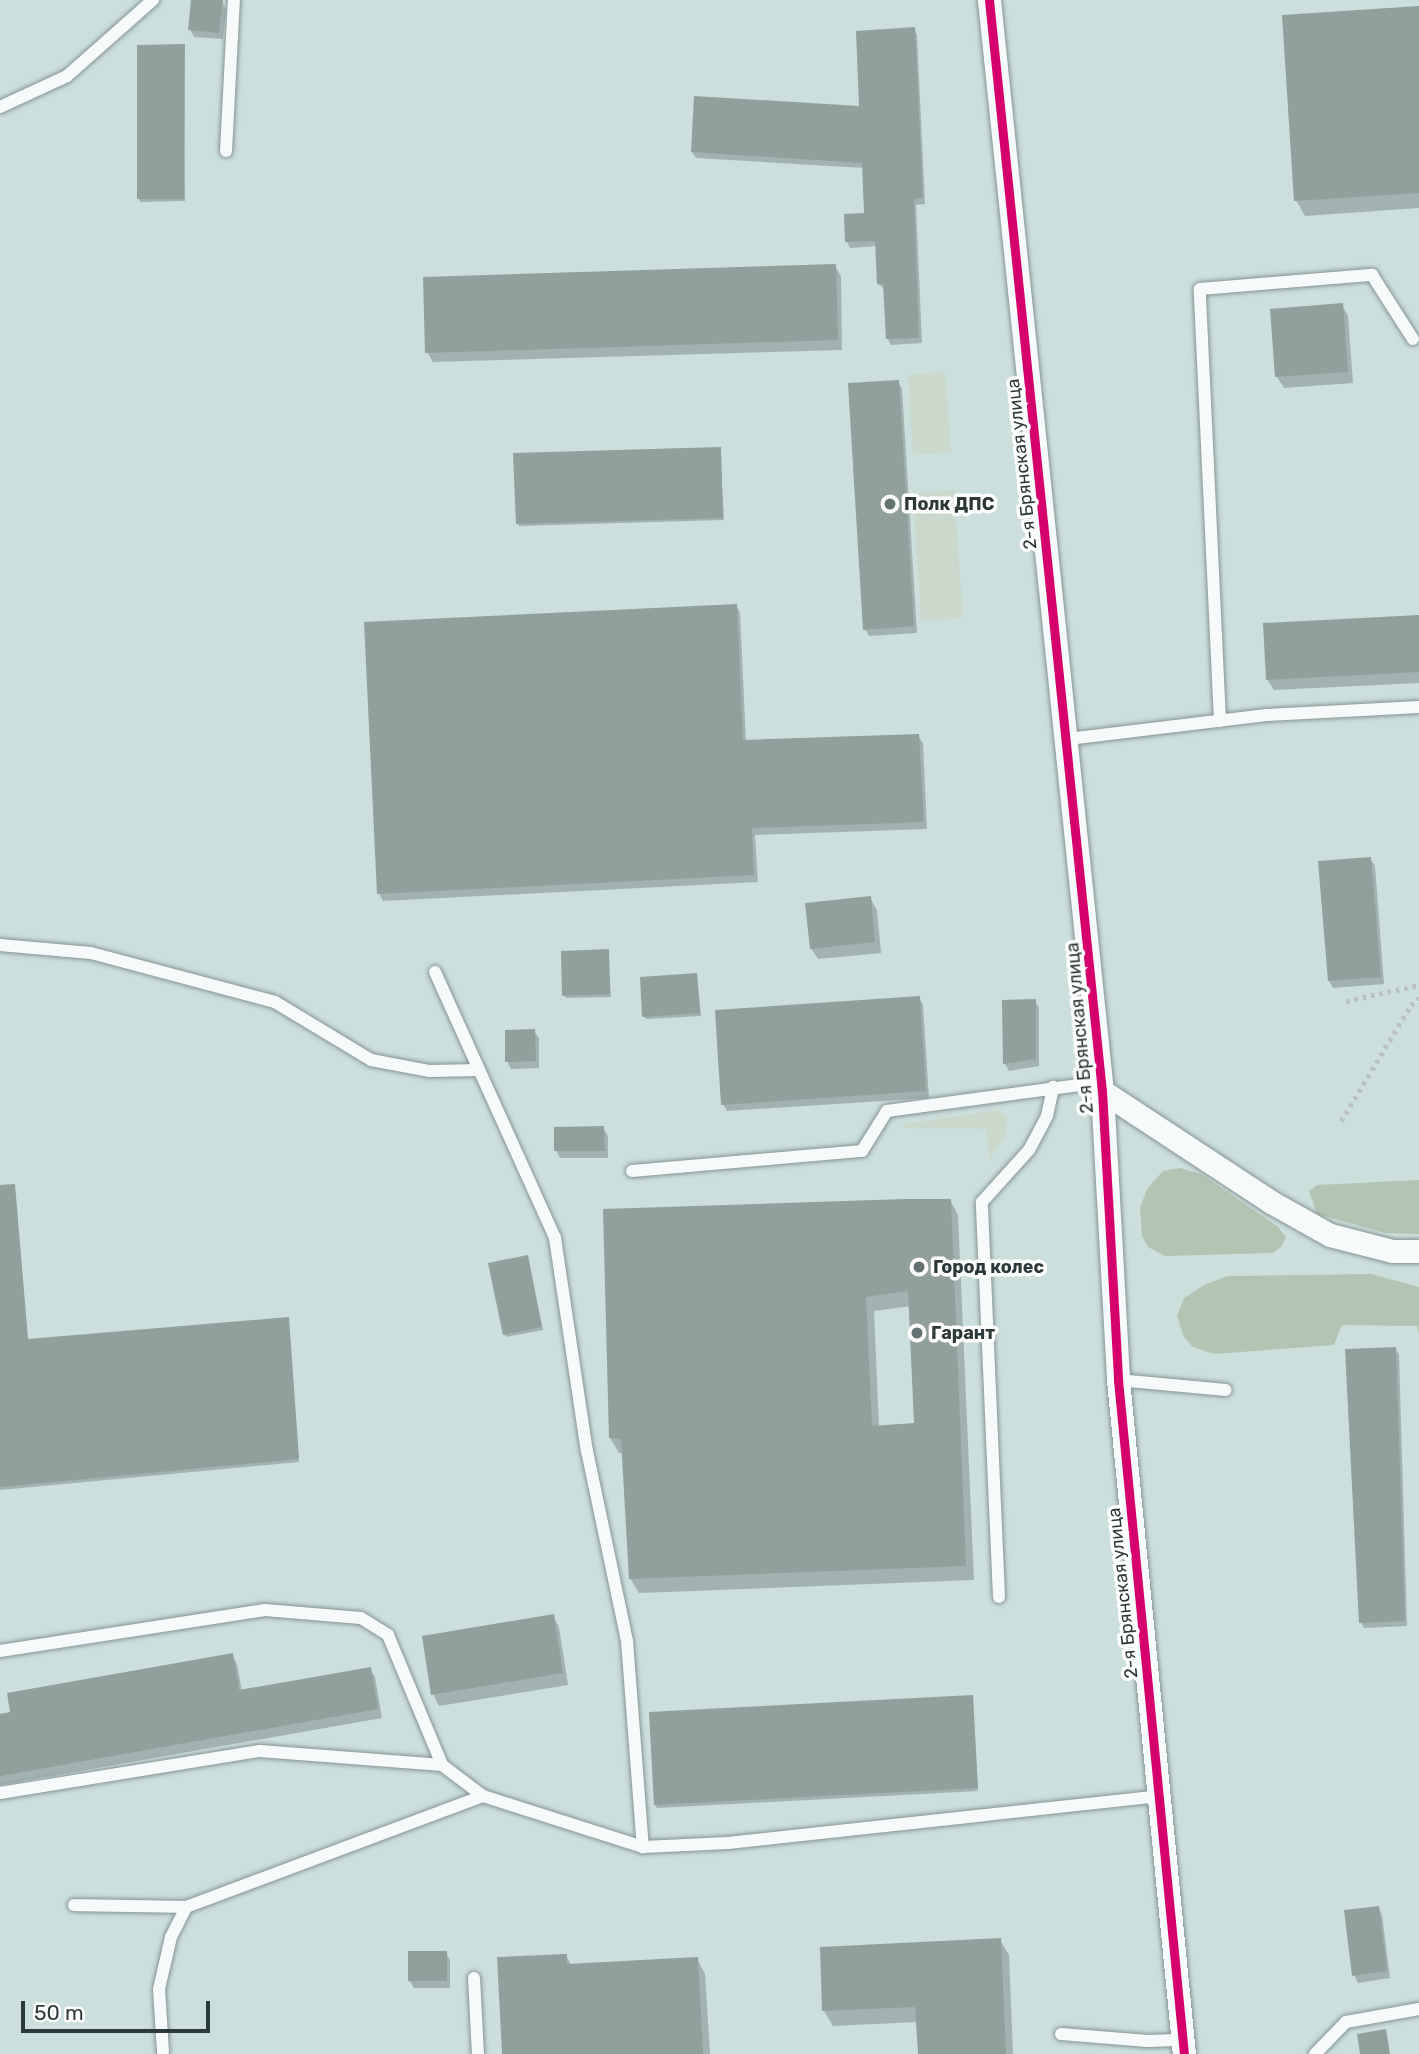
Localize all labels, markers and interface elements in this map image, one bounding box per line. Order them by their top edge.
street label: 2-я Брянская улица [1002,378,1042,550]
place label: Полк ДПС [904,493,994,515]
marker: Полк ДПС [882,496,898,512]
street label: 2-я Брянская улица [1062,942,1098,1114]
place label: Город колес [933,1256,1044,1278]
marker: Город колес [911,1259,927,1275]
place label: Гарант [931,1322,995,1344]
marker: Гарант [909,1325,925,1341]
street label: 2-я Брянская улица [1103,1507,1143,1679]
scale bar [24,1988,214,2032]
text: 50 m [34,2000,84,2025]

